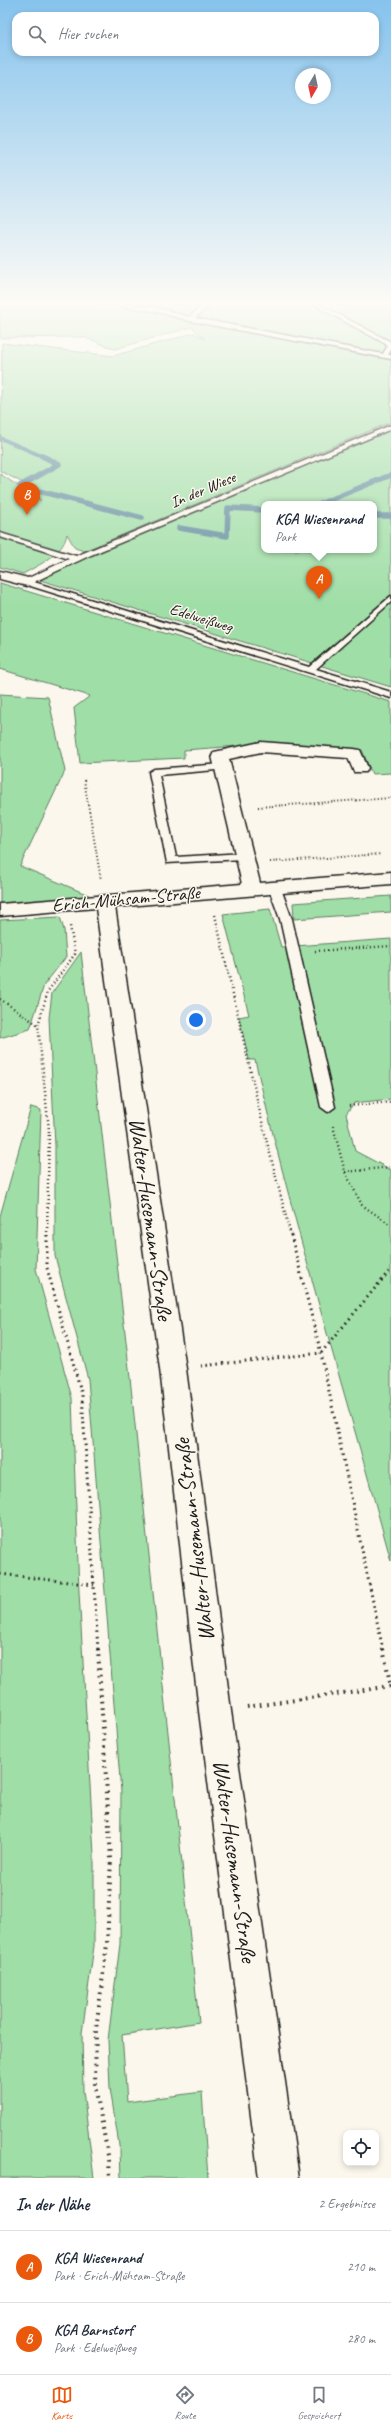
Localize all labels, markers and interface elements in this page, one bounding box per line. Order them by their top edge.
search box [12,12,379,56]
icon: search [26,23,48,45]
text: Hier suchen [58,25,118,44]
north arrow [295,68,331,104]
street label: In der Wiese [167,467,240,513]
pin: B [14,482,40,515]
popup [261,501,377,553]
text: KGA Wiesenrand [275,510,363,529]
text: Park [275,529,296,545]
pin: A [306,566,332,599]
street label: Edelweißweg [167,599,236,637]
street label: Erich-Mühsam-Straße [51,880,203,917]
your location [186,1010,206,1030]
street label: Walter-Husemann-Straße [122,1116,180,1324]
street label: Walter-Husemann-Straße [167,1435,221,1643]
street label: Walter-Husemann-Straße [206,1758,264,1966]
map controls [343,2130,379,2166]
button: locate [343,2130,379,2166]
text: In der Nähe [16,2194,89,2215]
text: 2 Ergebnisse [319,2196,375,2212]
text: KGA Wiesenrand [54,2249,141,2268]
text: A [26,2259,32,2275]
text: 210 m [347,2259,375,2275]
text: Park · Erich-Mühsam-Straße [54,2268,185,2284]
text: KGA Barnstorf [54,2321,133,2340]
text: B [26,2331,32,2347]
text: 280 m [347,2331,375,2347]
text: Park · Edelweißweg [54,2340,136,2356]
tab: Karte [51,2384,73,2422]
tab: Route [174,2384,196,2422]
tab: Gespeichert [297,2384,340,2422]

